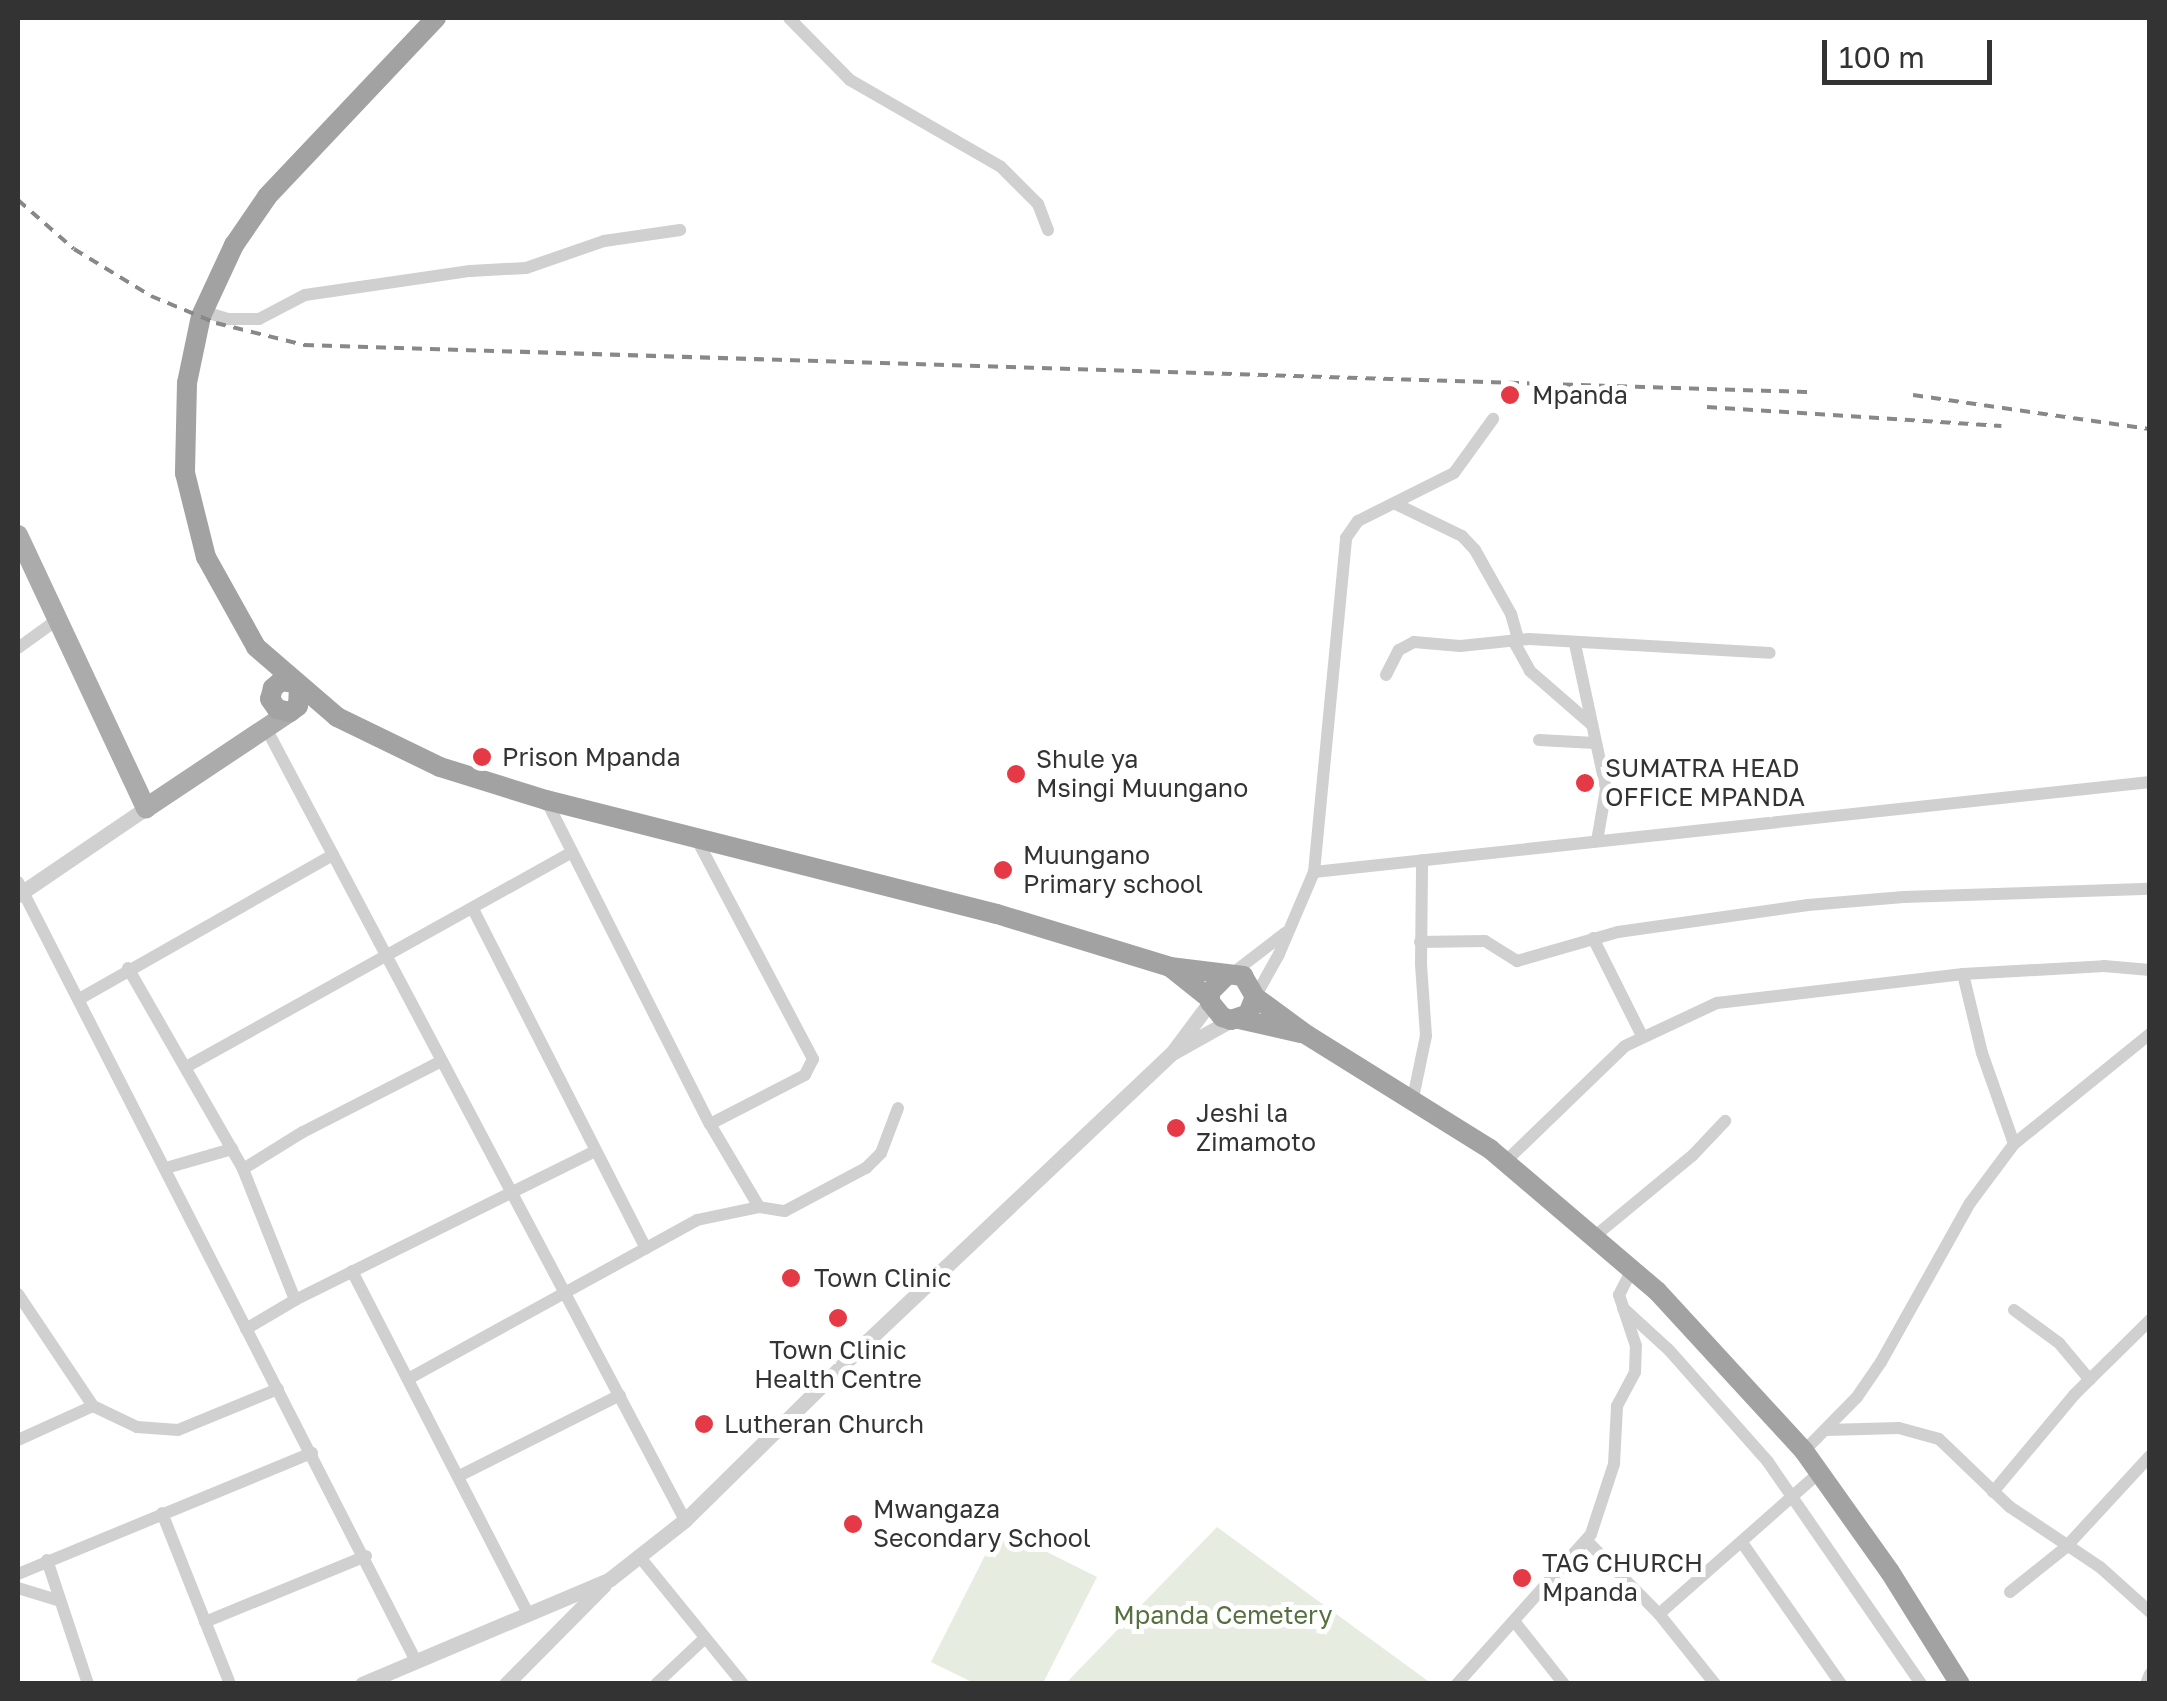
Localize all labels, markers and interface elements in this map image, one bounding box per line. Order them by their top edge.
scale bar [1827,20,1997,82]
text: 100 m [1839,39,1925,75]
place label: Mpanda [1532,380,1628,410]
marker: Mpanda [1497,382,1523,408]
place label: Prison Mpanda [502,742,681,772]
place label: Shule ya Msingi Muungano [1036,745,1248,804]
marker: Prison Mpanda [471,746,493,768]
place label: SUMATRA HEAD OFFICE MPANDA [1605,754,1805,813]
marker: Shule ya Msingi Muungano [1005,763,1027,785]
marker: SUMATRA HEAD OFFICE MPANDA [1574,772,1596,794]
place label: Muungano Primary school [1023,841,1203,900]
marker: Muungano Primary school [992,859,1014,881]
place label: Jeshi la Zimamoto [1196,1099,1316,1158]
marker: Jeshi la Zimamoto [1165,1117,1187,1139]
place label: Town Clinic [814,1263,951,1293]
marker: Town Clinic [778,1265,804,1291]
marker: Town Clinic Health Centre [825,1305,851,1331]
place label: Town Clinic Health Centre [754,1336,922,1395]
place label: Lutheran Church [724,1409,924,1439]
marker: Lutheran Church [693,1413,715,1435]
place label: Mwangaza Secondary School [873,1495,1091,1554]
marker: Mwangaza Secondary School [842,1513,864,1535]
place label: TAG CHURCH Mpanda [1542,1549,1703,1608]
marker: TAG CHURCH Mpanda [1511,1567,1533,1589]
park label: Mpanda Cemetery [1113,1600,1333,1630]

